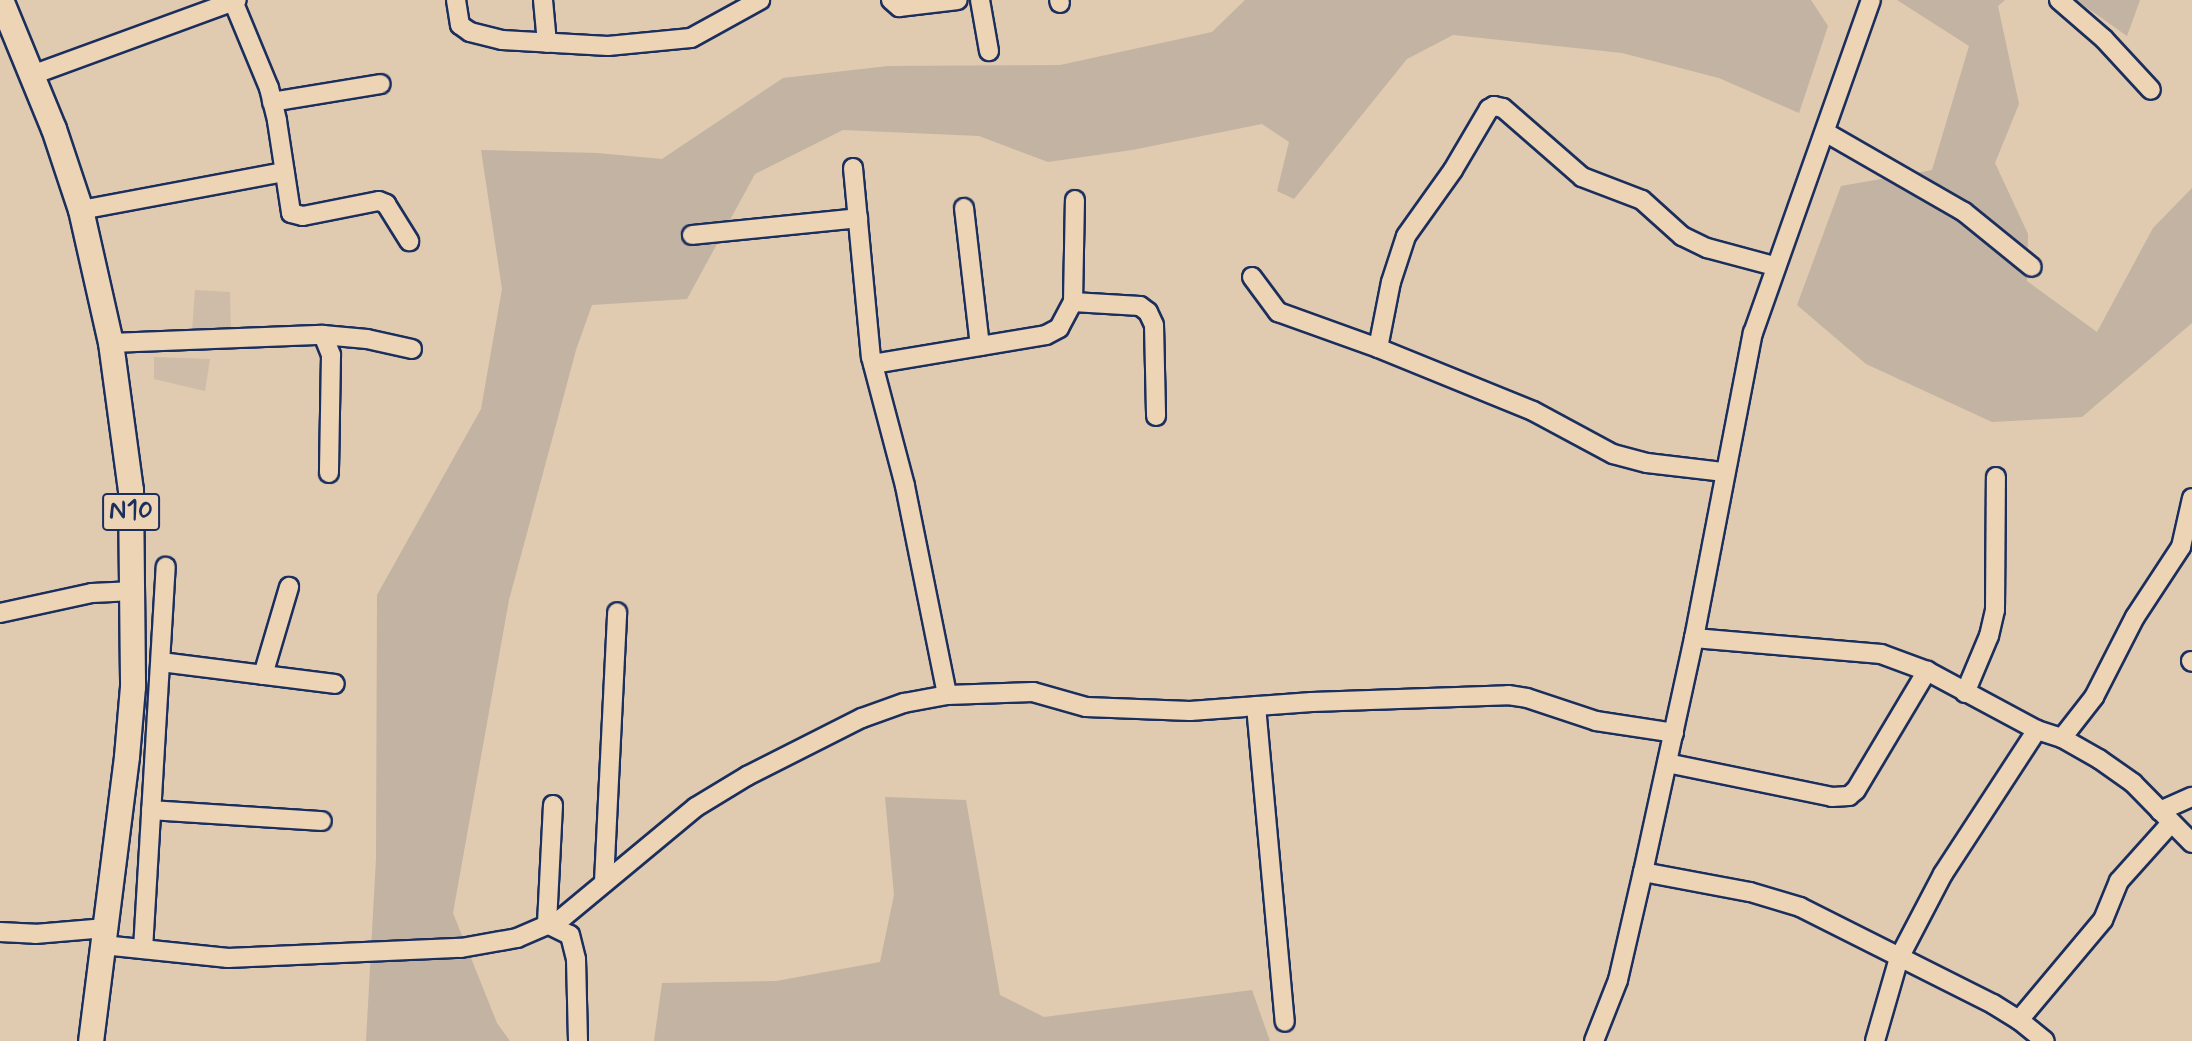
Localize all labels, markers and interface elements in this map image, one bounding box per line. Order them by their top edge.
road number: N10 [101,490,161,534]

